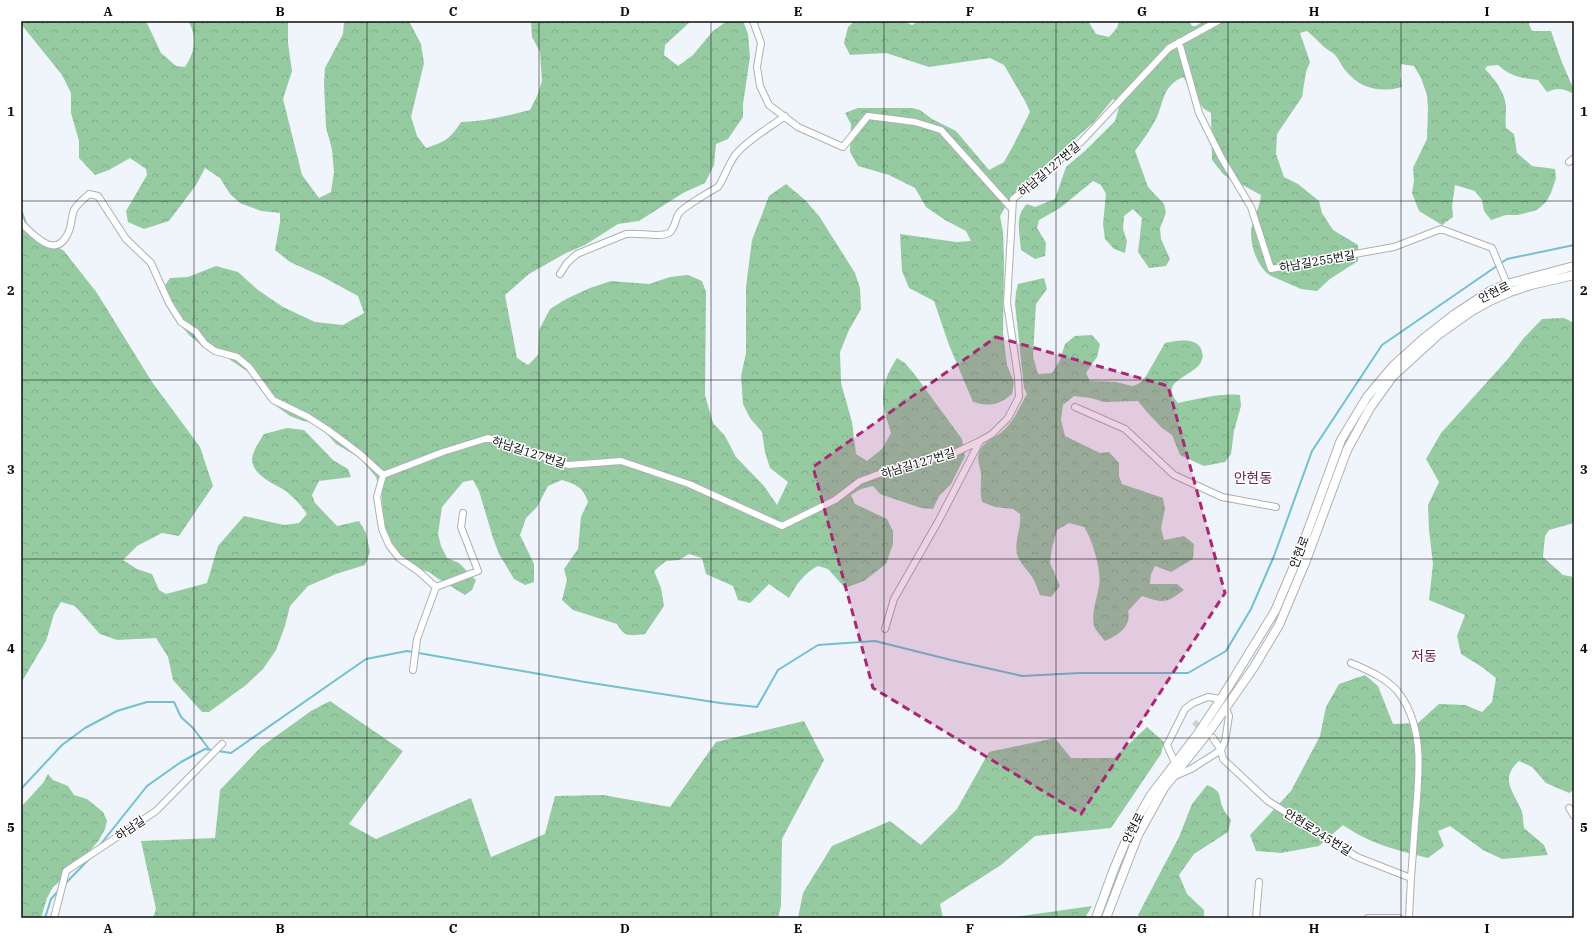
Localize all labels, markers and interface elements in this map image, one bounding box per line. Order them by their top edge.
text: A [103,3,113,20]
text: B [275,3,285,20]
text: C [449,3,458,20]
text: D [620,3,630,20]
text: E [794,3,802,20]
text: F [966,3,974,20]
text: G [1137,3,1147,20]
text: H [1309,3,1320,20]
text: I [1485,3,1490,20]
text: 1 [7,103,15,120]
text: 1 [1580,103,1588,120]
street label: 하남길127번길 [1015,139,1083,199]
street label: 하남길255번길 [1278,247,1356,275]
street label: 안현로 [1476,278,1512,306]
text: 2 [7,282,15,299]
text: 2 [1580,282,1588,299]
street label: 하남길127번길 [490,433,568,471]
street label: 하남길127번길 [879,445,957,481]
text: 3 [7,461,15,478]
text: 3 [1580,461,1588,478]
district label: 안현동 [1234,469,1272,487]
street label: 안현로 [1286,534,1312,570]
text: 4 [7,640,15,657]
text: 4 [1580,640,1588,657]
district label: 저동 [1411,647,1437,665]
street label: 안현로245번길 [1281,805,1355,859]
street label: 안현로 [1119,810,1147,846]
street label: 하남길 [112,813,148,843]
text: 5 [7,819,15,836]
text: 5 [1580,819,1588,836]
text: A [103,920,113,937]
text: B [275,920,285,937]
text: C [449,920,458,937]
text: D [620,920,630,937]
text: E [794,920,802,937]
text: F [966,920,974,937]
text: G [1137,920,1147,937]
text: H [1309,920,1320,937]
text: I [1485,920,1490,937]

